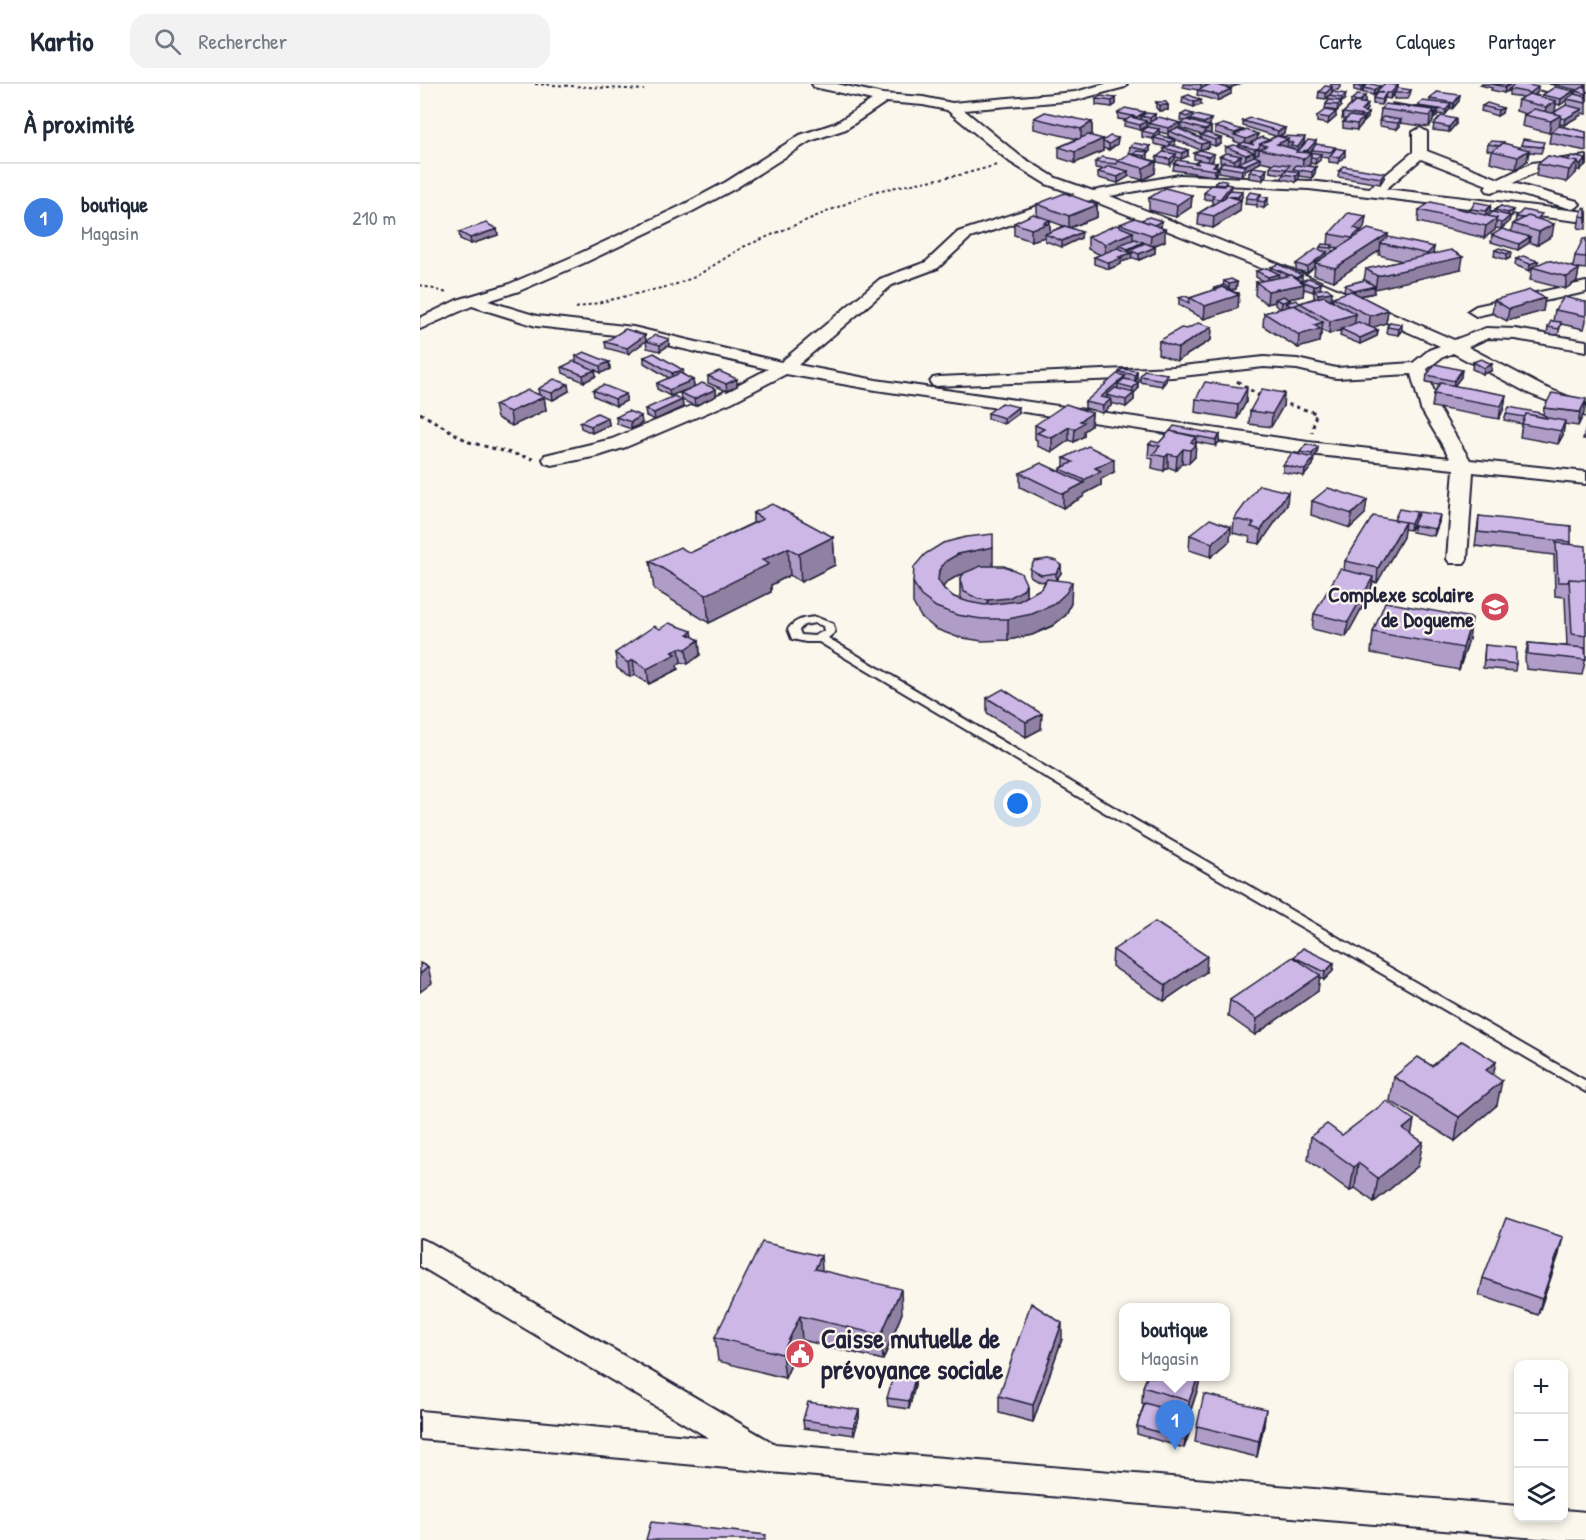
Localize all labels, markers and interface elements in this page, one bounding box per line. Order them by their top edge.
search box [130,14,550,68]
text: Kartio [30,22,94,60]
icon: search [151,25,184,58]
text: Rechercher [199,26,287,56]
text: Carte [1319,27,1362,56]
text: Calques [1395,27,1455,56]
text: Partager [1488,27,1556,56]
text: À proximité [24,106,135,141]
text: boutique [81,189,148,219]
text: 1 [40,204,47,231]
text: 210 m [352,204,396,231]
text: Magasin [81,219,139,246]
place label: Complexe scolaire de Dogueme [1328,579,1474,635]
school or university icon: Complexe scolaire de Dogueme [1479,591,1511,623]
your location [1003,789,1032,818]
popup [1119,1303,1230,1381]
text: boutique [1141,1314,1208,1344]
place label: Caisse mutuelle de prévoyance sociale [821,1320,1004,1389]
public building icon: Caisse mutuelle de prévoyance sociale [784,1338,816,1370]
text: Magasin [1141,1344,1199,1371]
map controls [1514,1360,1568,1522]
button: + [1514,1360,1568,1414]
pin: 1 [1156,1400,1194,1450]
button: − [1514,1414,1568,1468]
button: layers [1514,1468,1568,1522]

